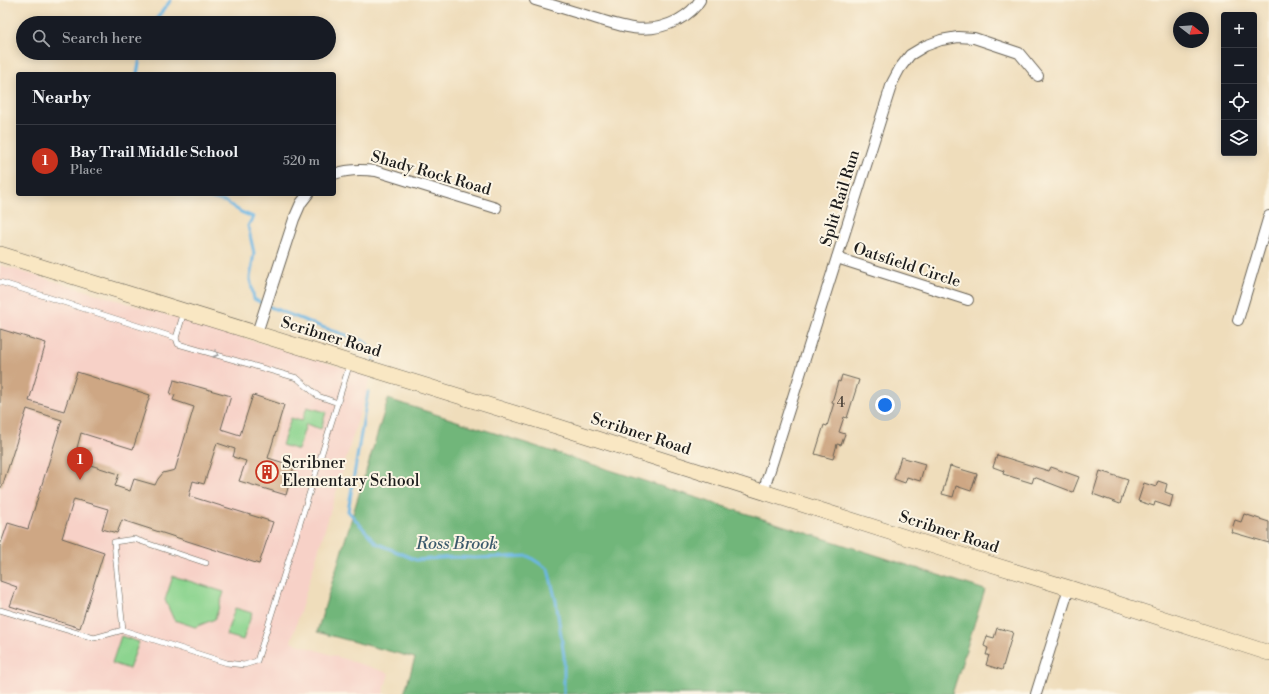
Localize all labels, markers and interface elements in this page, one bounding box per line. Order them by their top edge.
north arrow [1173,12,1209,48]
map controls [1221,12,1257,156]
button: + [1221,12,1257,48]
search box [16,16,336,60]
icon: search [30,27,52,49]
text: Search here [62,29,142,48]
button: − [1221,48,1257,84]
button: locate [1221,84,1257,120]
text: Nearby [32,87,91,109]
button: layers [1221,120,1257,156]
text: Bay Trail Middle School [70,143,238,162]
street label: Shady Rock Road [369,146,493,200]
street label: Split Rail Run [816,147,864,249]
text: 1 [42,153,48,169]
text: 520 m [283,153,320,169]
text: Place [70,162,102,178]
street label: Oatsfield Circle [851,238,963,292]
street label: Scribner Road [278,312,384,362]
one-way arrow [212,350,219,358]
house number: 4 [837,394,845,412]
your location [875,395,895,415]
street label: Scribner Road [589,408,693,460]
pin: 1 [67,447,93,480]
place label: Scribner Elementary School [282,453,420,491]
building icon: Scribner Elementary School [254,459,280,485]
street label: Scribner Road [897,506,1001,558]
water label: Ross Brook [415,533,498,555]

